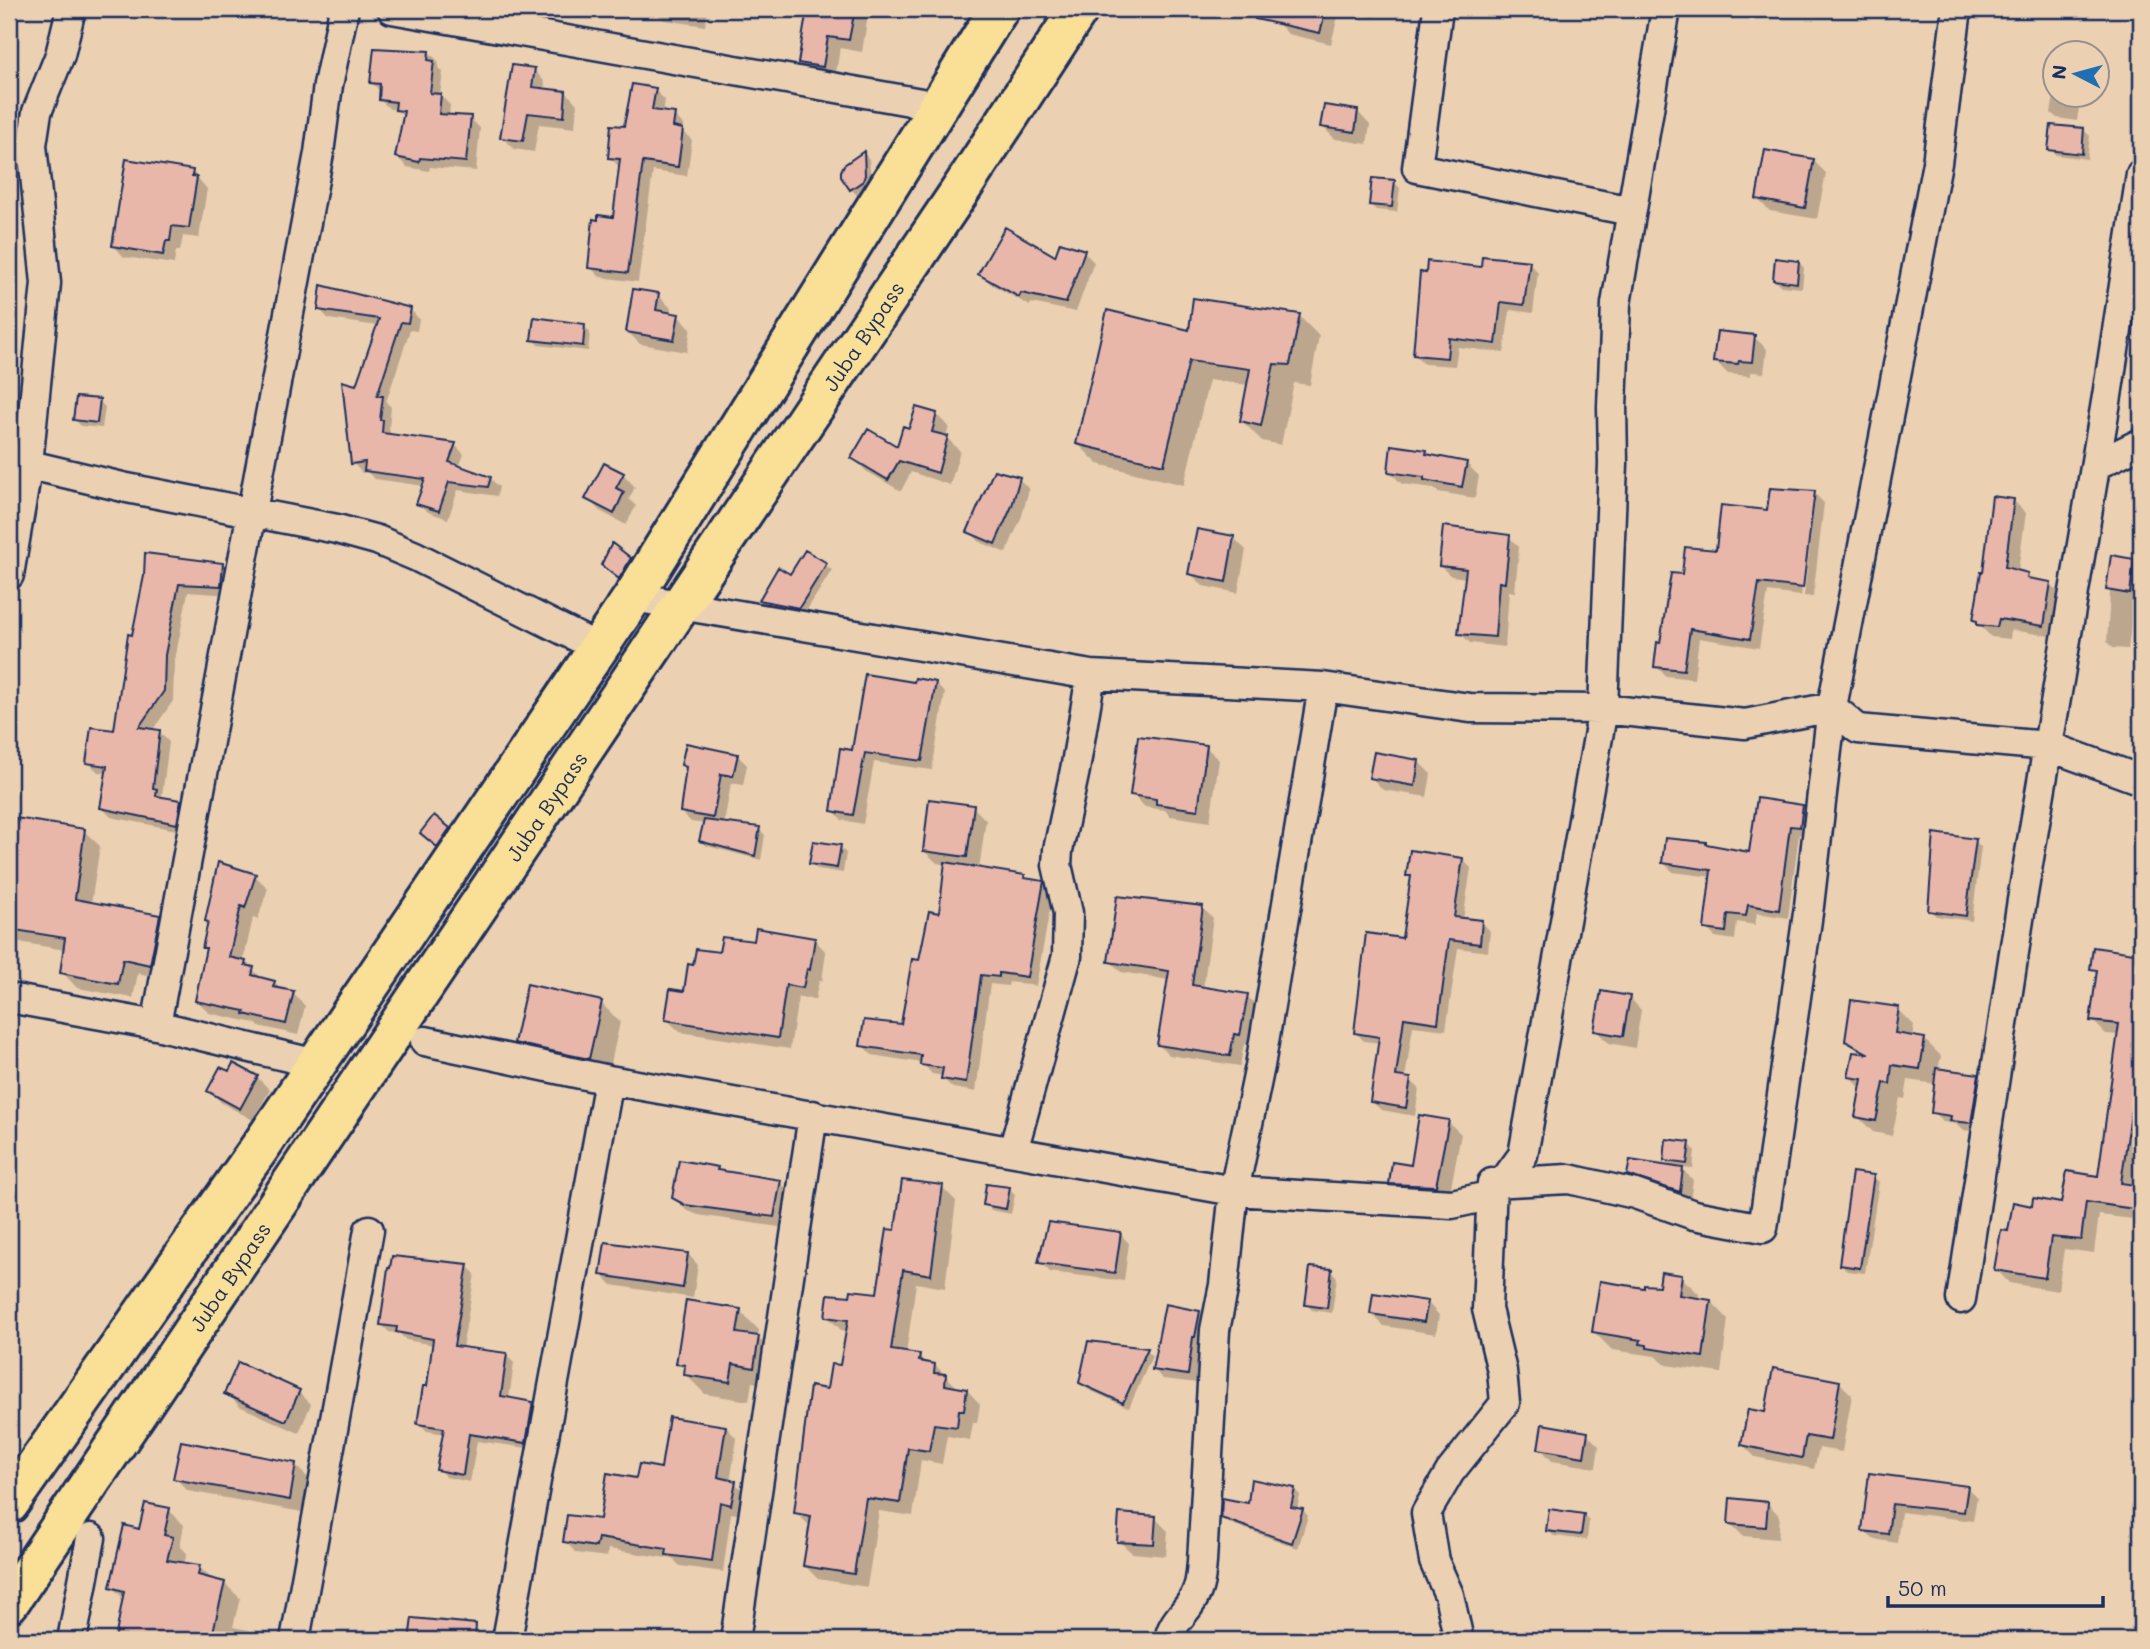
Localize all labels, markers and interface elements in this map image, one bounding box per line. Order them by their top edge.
north arrow [2042,38,2112,108]
text: N [2045,64,2072,81]
street label: Juba Bypass [816,276,909,396]
street label: Juba Bypass [499,746,592,866]
street label: Juba Bypass [182,1216,276,1336]
scale bar [1888,1565,2103,1609]
text: 50 m [1898,1574,1947,1601]

